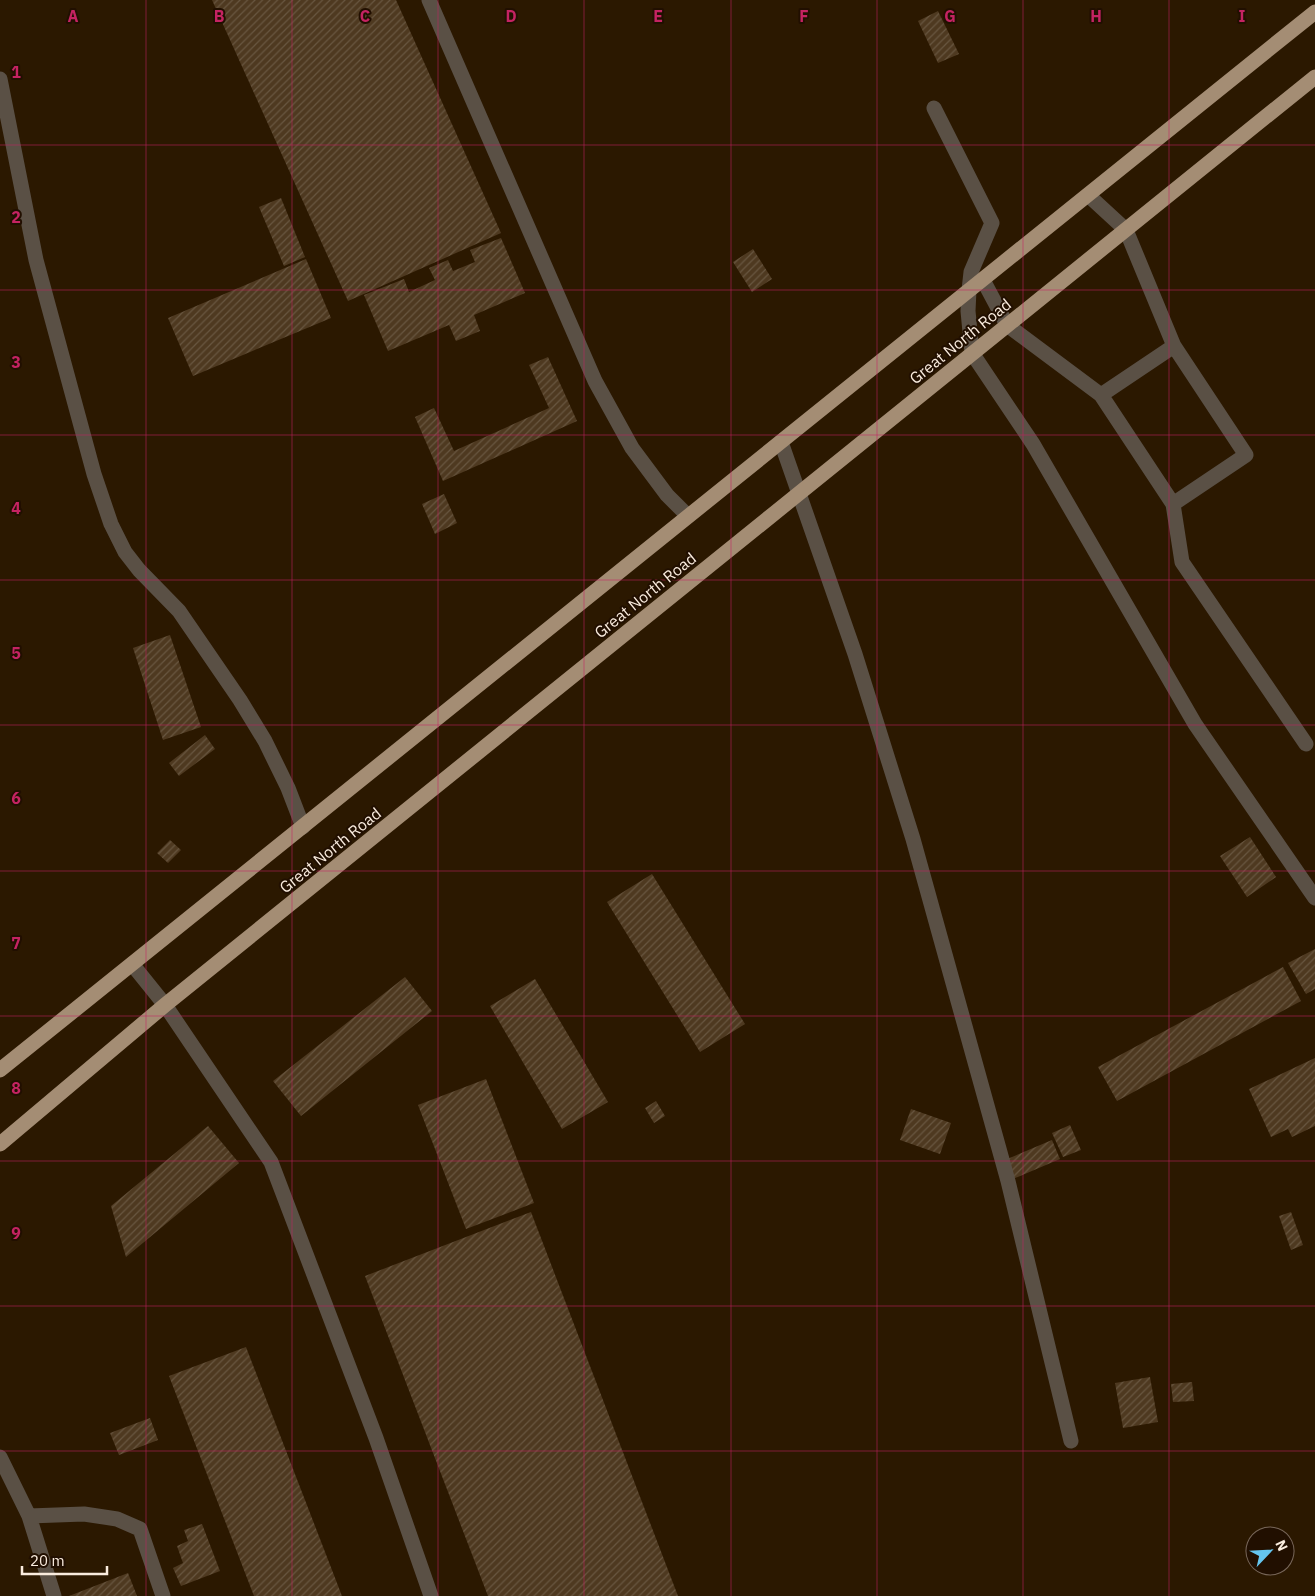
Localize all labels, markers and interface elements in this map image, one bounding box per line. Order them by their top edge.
text: A [68,6,79,26]
text: B [214,6,225,26]
text: C [360,6,370,26]
text: D [505,6,517,26]
text: E [653,6,663,26]
text: F [799,6,809,26]
text: G [944,6,956,26]
text: H [1090,6,1102,26]
text: I [1239,6,1246,26]
text: 1 [11,62,21,82]
text: 2 [11,207,21,227]
street label: Great North Road [905,294,1015,388]
text: 3 [11,352,21,372]
text: 4 [11,498,21,518]
street label: Great North Road [590,548,700,642]
text: 5 [11,643,21,663]
text: 6 [11,788,21,808]
street label: Great North Road [275,803,385,897]
text: 7 [11,933,21,953]
text: 8 [11,1078,21,1098]
text: 9 [11,1223,21,1243]
north arrow [1245,1526,1295,1576]
text: N [1271,1537,1292,1554]
scale bar [22,1544,108,1576]
text: 20 m [30,1551,65,1570]

